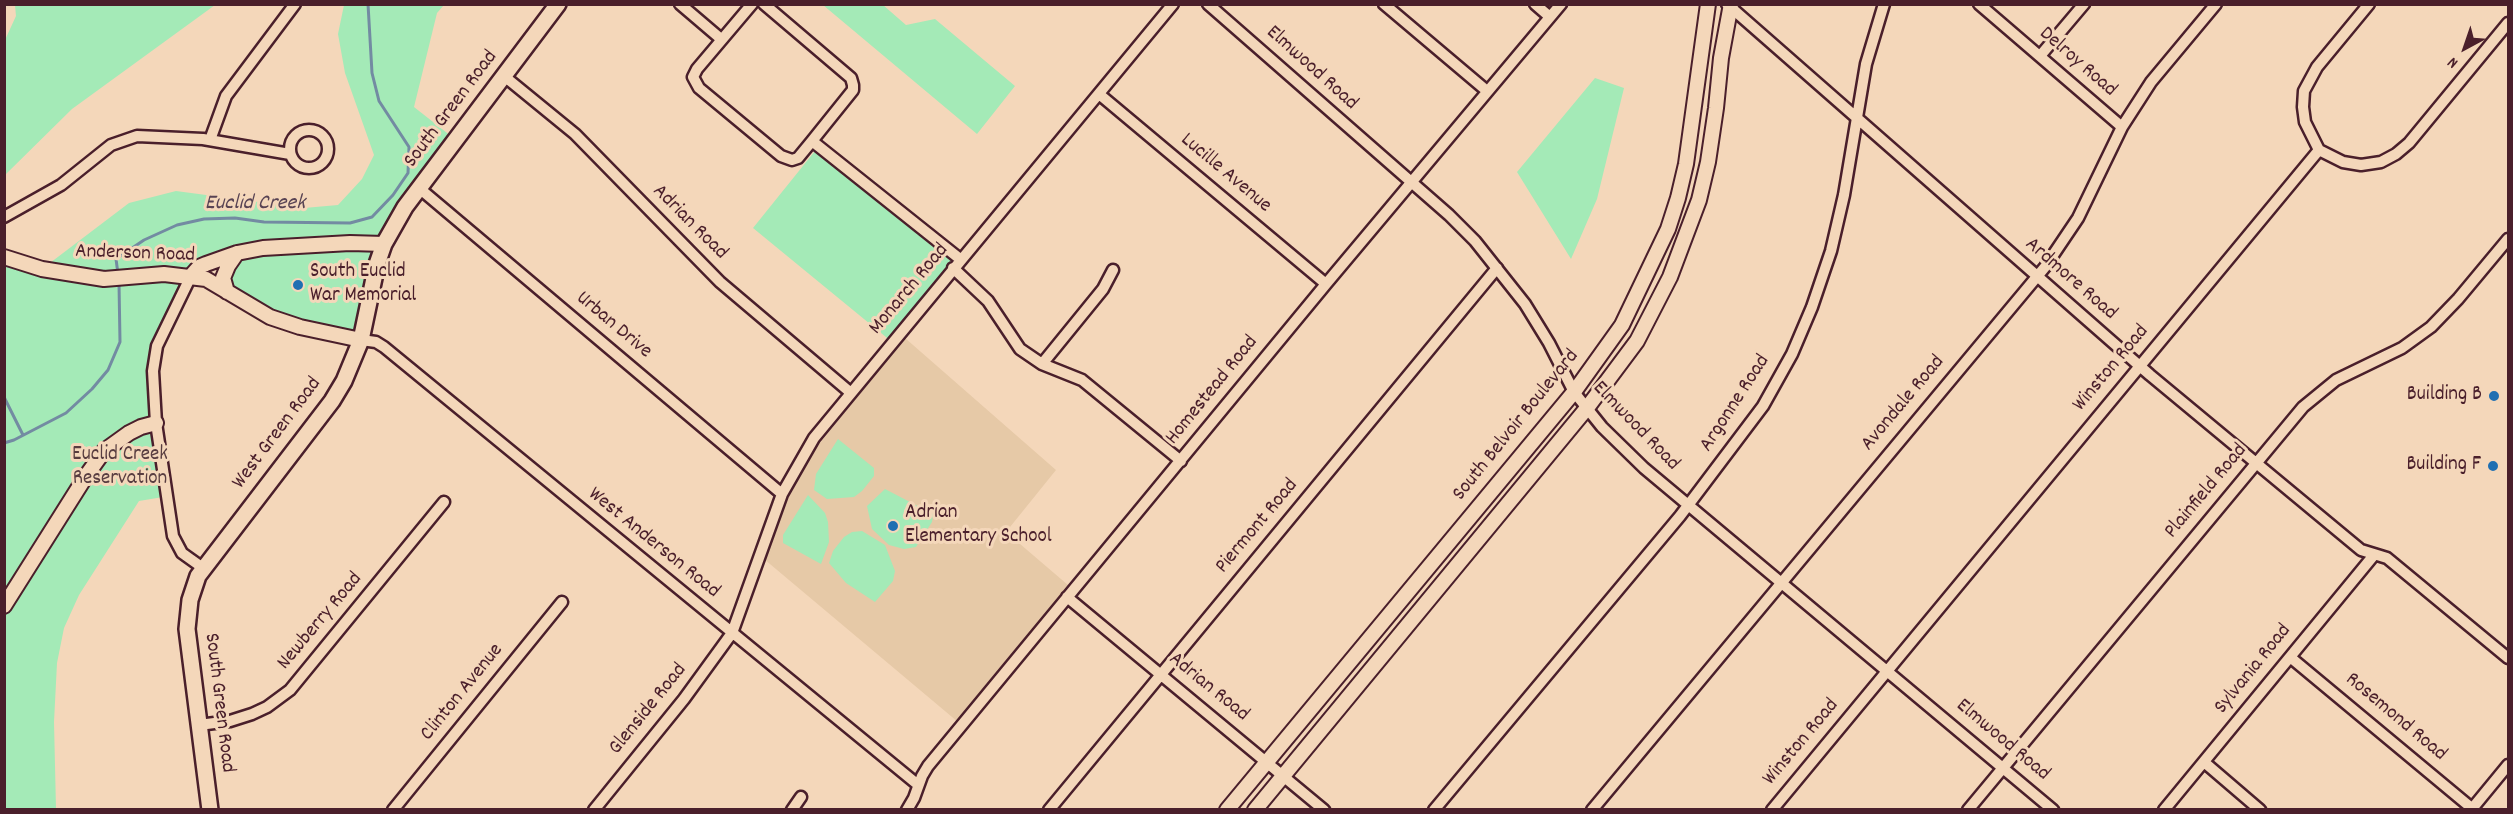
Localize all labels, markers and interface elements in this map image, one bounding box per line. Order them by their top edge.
north arrow [2435,18,2495,78]
street label: Elmwood Road [1260,21,1362,117]
street label: Delroy Road [2033,22,2121,104]
street label: South Green Road [400,46,504,174]
text: N [2443,51,2464,74]
street label: Lucille Avenue [1174,129,1276,219]
street label: Adrian Road [646,180,732,266]
water label: Euclid Creek [205,192,305,218]
street label: Ardmore Road [2019,233,2121,327]
street label: Monarch Road [865,239,955,341]
street label: Anderson Road [75,240,195,270]
place label: South Euclid War Memorial [310,260,416,310]
marker: South Euclid War Memorial [291,278,305,292]
street label: Urban Drive [570,287,656,365]
street label: Winston Road [2069,321,2155,417]
street label: Homestead Road [1161,331,1265,451]
street label: South Belvoir Boulevard [1448,345,1586,507]
street label: Argonne Road [1695,351,1777,457]
street label: Avondale Road [1857,351,1951,457]
street label: West Green Road [228,373,328,495]
street label: Elmwood Road [1586,377,1684,477]
place label: Building B [2407,383,2482,409]
marker: Building B [2487,389,2501,403]
street label: Plainfield Road [2160,440,2254,544]
park label: Euclid Creek Reservation [72,443,168,493]
place label: Building F [2406,453,2481,479]
marker: Building F [2486,459,2500,473]
street label: Piermont Road [1211,475,1305,579]
street label: West Anderson Road [582,483,724,605]
place label: Adrian Elementary School [905,501,1052,551]
marker: Adrian Elementary School [886,519,900,533]
street label: Newberry Road [273,568,369,676]
street label: Sylvania Road [2210,620,2298,720]
street label: South Green Road [197,632,239,774]
street label: Clinton Avenue [416,639,510,747]
street label: Adrian Road [1163,648,1253,728]
street label: Glenside Road [604,659,694,761]
street label: Rosemond Road [2339,668,2451,768]
street label: Elmwood Road [1950,694,2054,788]
street label: Winston Road [1759,695,1845,791]

